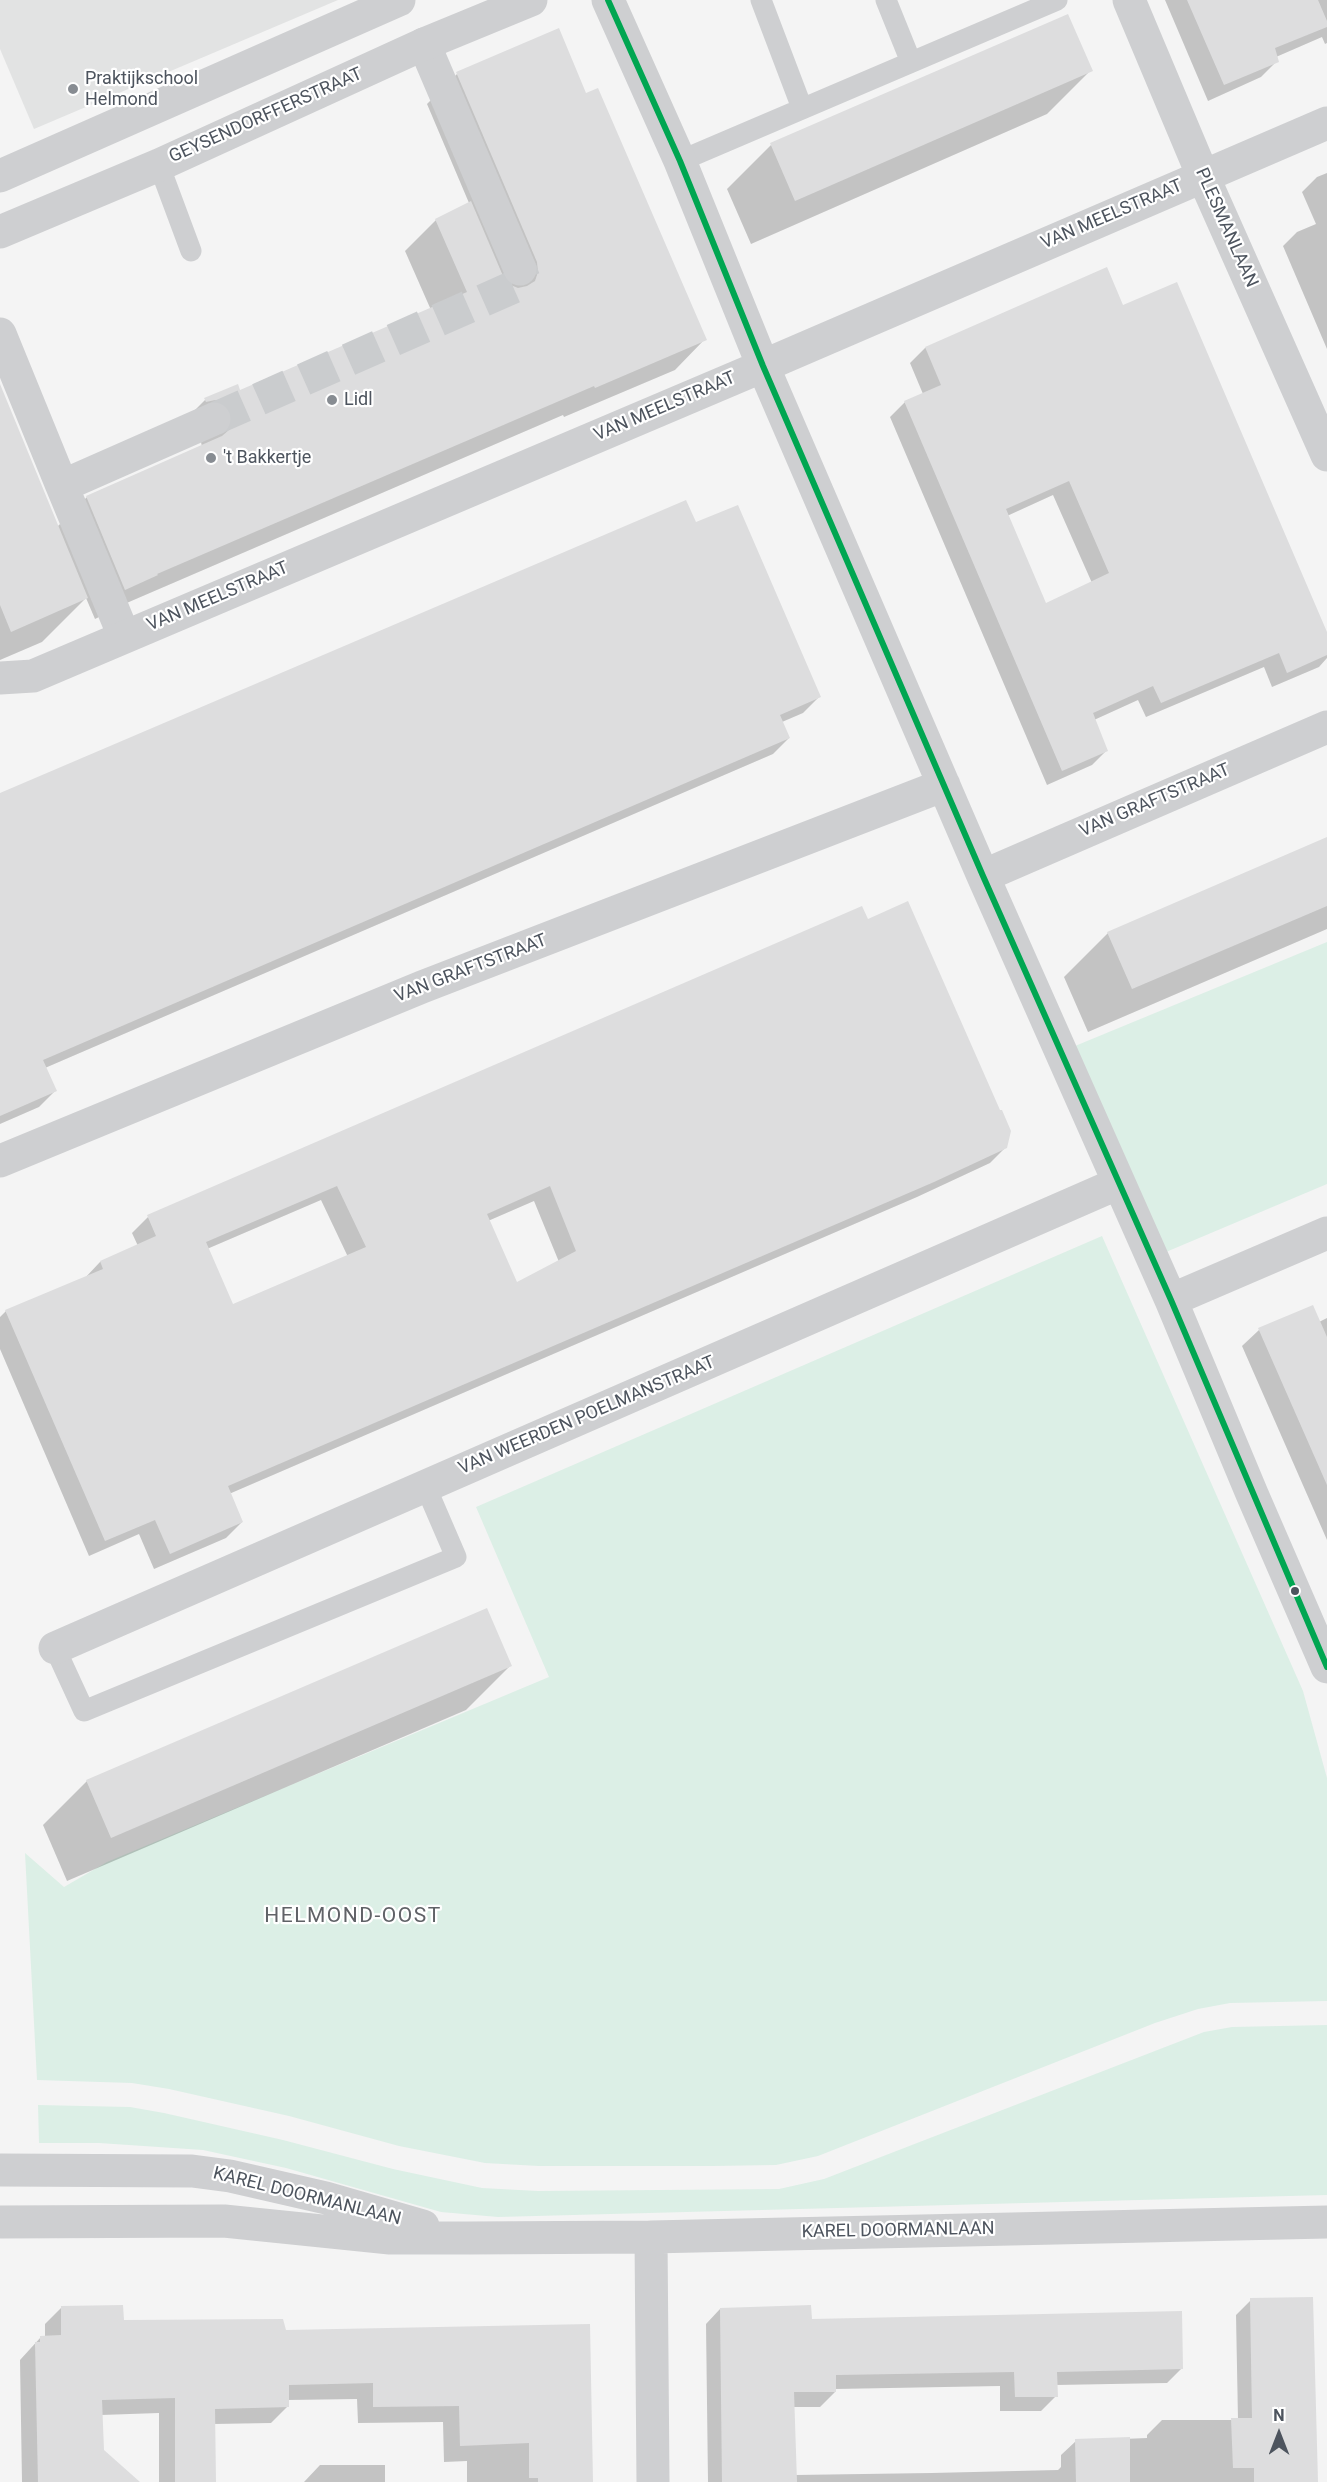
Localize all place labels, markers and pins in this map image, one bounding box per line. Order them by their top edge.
place label: Praktijkschool Helmond [85,68,198,110]
marker: Praktijkschool Helmond [66,82,80,96]
place label: Lidl [344,389,373,411]
marker: Lidl [325,393,339,407]
place label: 't Bakkertje [223,447,311,469]
marker: 't Bakkertje [204,451,218,465]
unlabelled marker [1289,1585,1301,1597]

